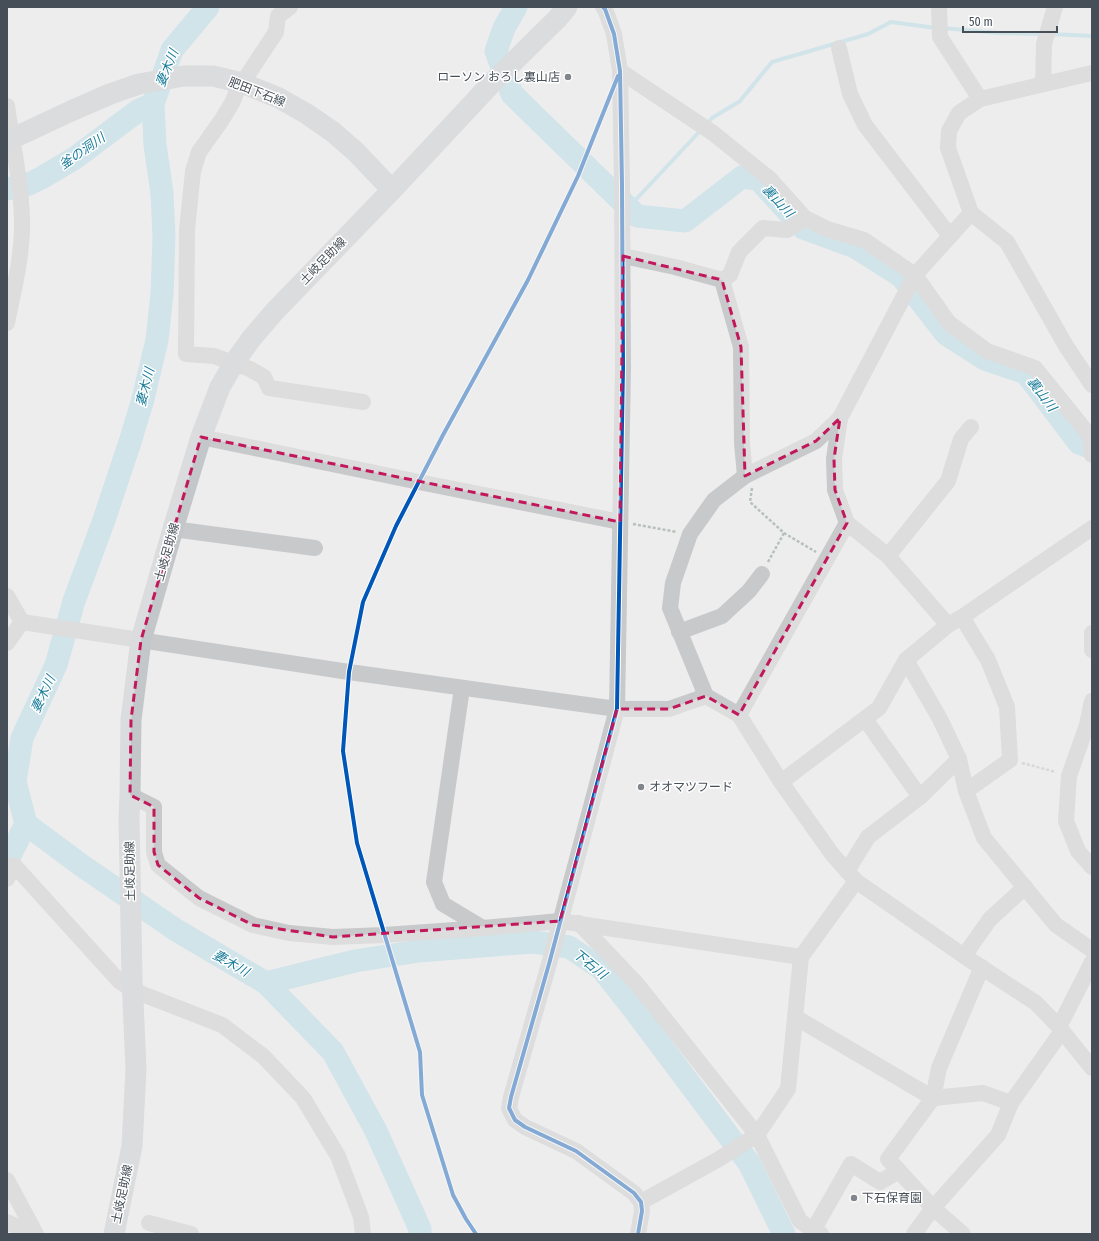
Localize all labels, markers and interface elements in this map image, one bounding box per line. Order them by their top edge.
scale bar [963,8,1057,34]
text: 50 m [969,15,993,29]
water label: 妻木川 [153,45,182,89]
place label: ローソン おろし裏山店 [437,70,560,84]
marker: ローソン おろし裏山店 [563,72,573,82]
street label: 肥田下石線 [226,75,288,109]
water label: 釜の洞川 [56,129,109,172]
water label: 裏山川 [759,182,798,222]
street label: 土岐足助線 [297,235,349,287]
water label: 妻木川 [133,364,157,408]
water label: 裏山川 [1024,374,1061,416]
street label: 土岐足助線 [152,521,182,583]
water label: 妻木川 [28,671,59,715]
place label: オオマツフード [649,780,733,794]
marker: オオマツフード [636,782,646,792]
street label: 土岐足助線 [122,841,138,901]
water label: 下石川 [570,946,611,983]
water label: 妻木川 [210,947,253,980]
street label: 土岐足助線 [109,1163,135,1225]
place label: 下石保育園 [862,1191,922,1205]
marker: 下石保育園 [849,1193,859,1203]

